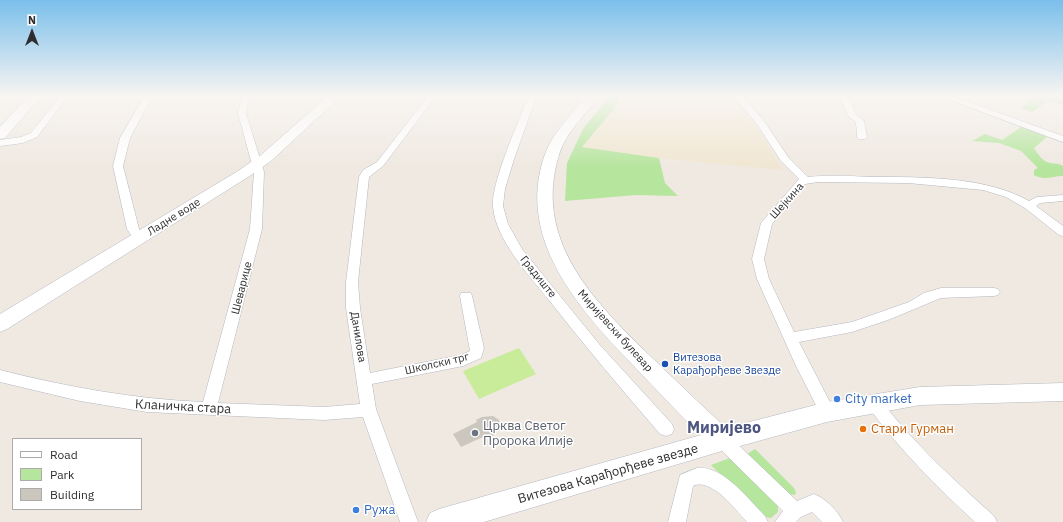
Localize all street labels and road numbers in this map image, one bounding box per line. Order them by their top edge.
street label: Шејкина [767,180,807,222]
street label: Ладне воде [145,195,203,239]
street label: Градиште [517,253,559,301]
street label: Шеварице [229,260,255,316]
street label: Миријевски булевар [575,287,655,375]
street label: Данилова [347,311,369,363]
street label: Школски трг [403,350,471,378]
street label: Кланичка стара [135,397,231,417]
street label: Витезова Карађорђеве звезде [516,441,700,507]

